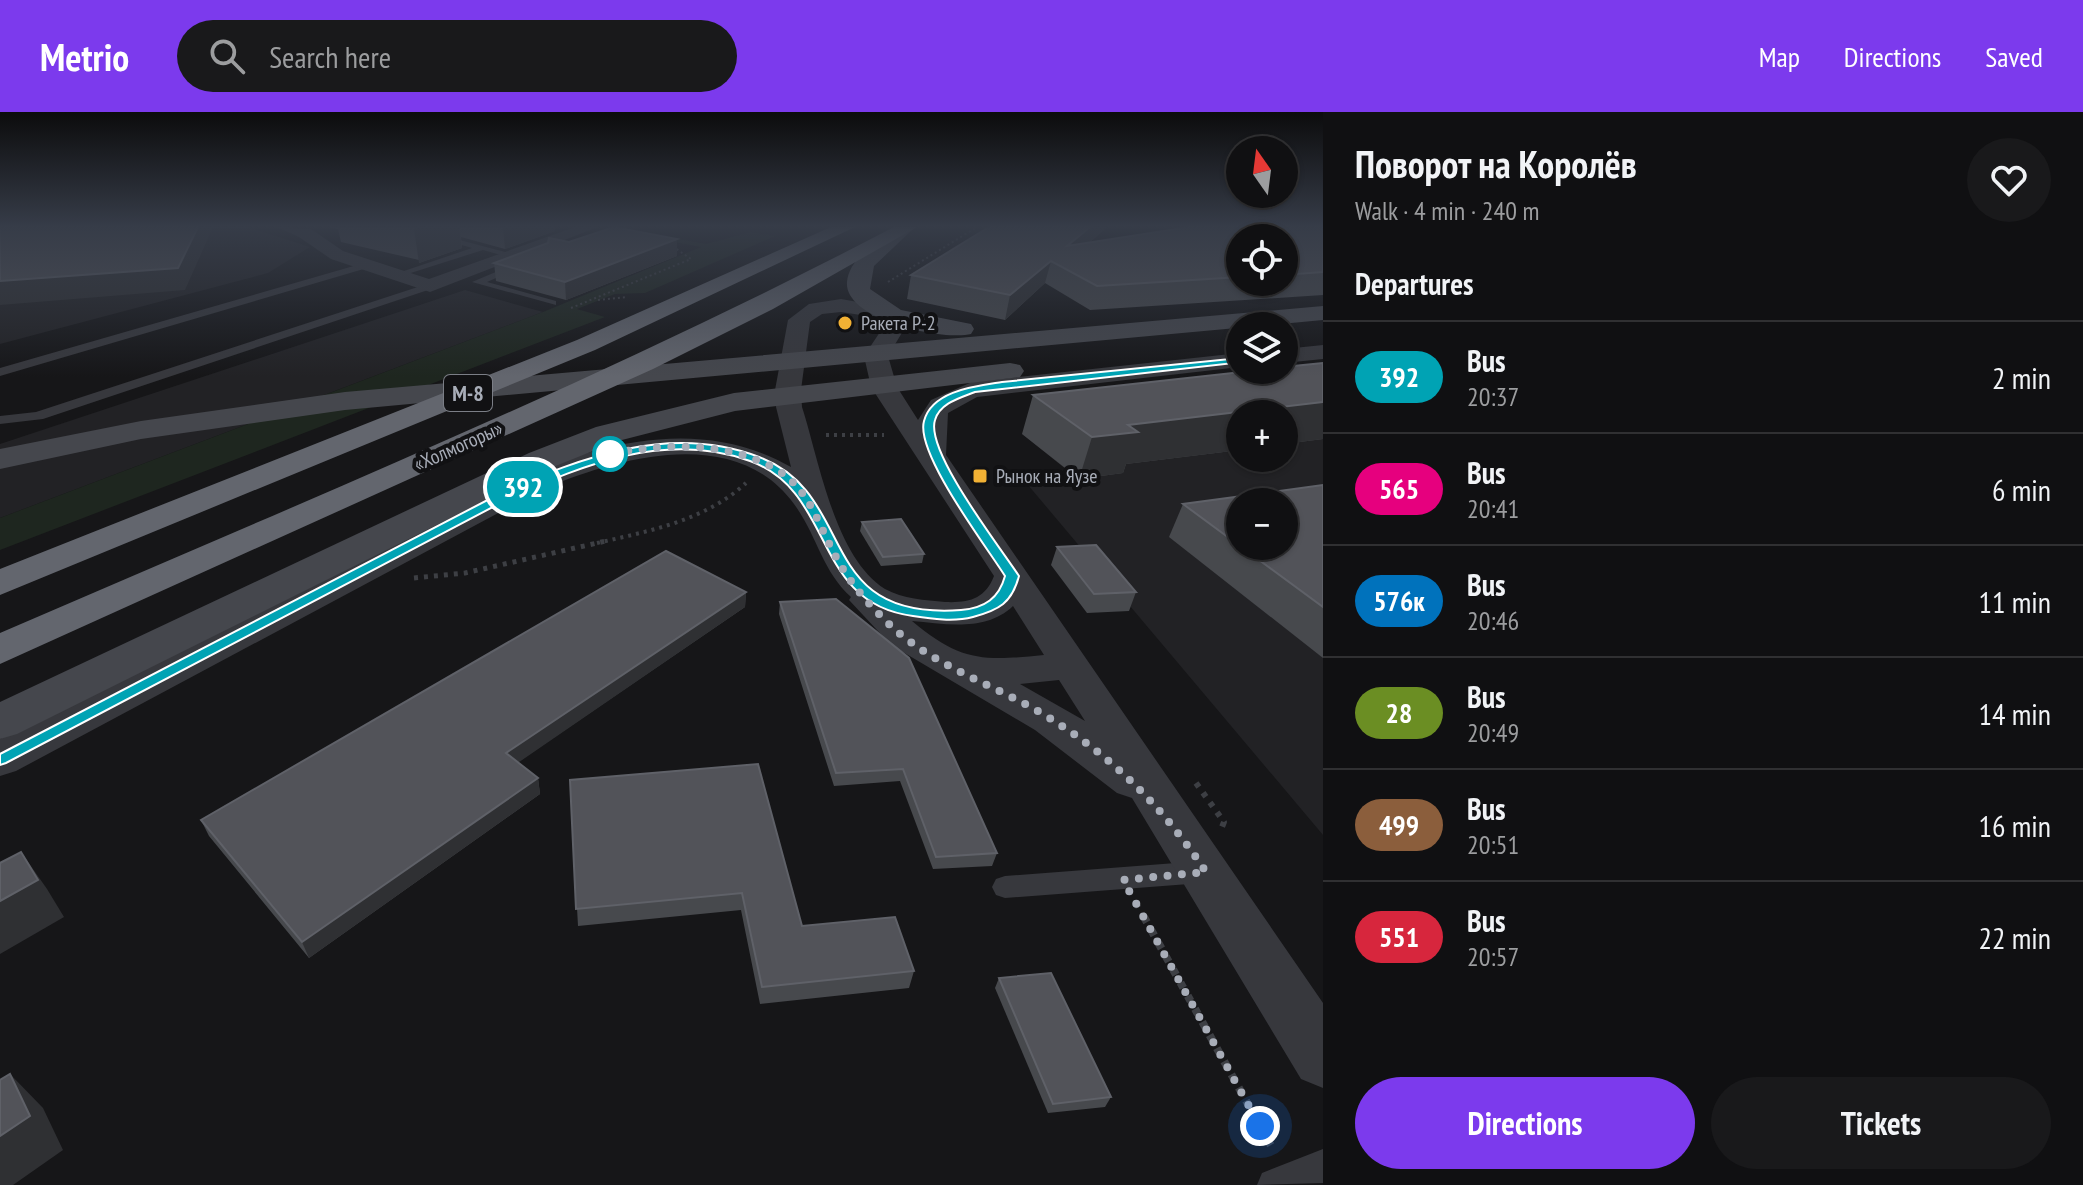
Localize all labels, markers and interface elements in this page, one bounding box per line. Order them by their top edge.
search box [177,20,737,92]
text: Metrio [40,32,129,81]
icon: search [205,34,249,78]
text: Search here [269,37,391,76]
text: Map [1759,38,1800,75]
text: Directions [1844,38,1941,75]
text: Saved [1985,38,2043,75]
north arrow [1226,136,1298,208]
map controls [1226,136,1298,560]
button: heart [1967,138,2051,222]
text: Поворот на Королёв [1355,139,1637,188]
text: Walk · 4 min · 240 m [1355,194,1539,227]
button: locate [1226,224,1298,296]
text: Departures [1355,264,1473,303]
place label: Ракета Р-2 [861,310,936,336]
button: layers [1226,312,1298,384]
marker: Ракета Р-2 [836,314,854,332]
text: Bus [1467,341,1506,380]
text: 392 [1379,358,1419,395]
text: 2 min [1992,358,2051,397]
road number: М-8 [444,375,492,411]
text: 20:37 [1467,380,1519,413]
button: + [1226,400,1298,472]
street label: «Холмогоры» [410,415,507,477]
unlabelled marker [593,437,627,471]
text: Bus [1467,453,1506,492]
line badge: 392 [477,461,569,513]
place label: Рынок на Яузе [996,463,1098,489]
marker: Рынок на Яузе [971,467,989,485]
text: 392 [503,468,543,505]
text: 565 [1379,470,1419,507]
text: 6 min [1992,470,2051,509]
button: − [1226,488,1298,560]
text: 20:41 [1467,492,1519,525]
text: Bus [1467,565,1506,604]
text: 576к [1373,582,1425,619]
text: 11 min [1978,582,2051,621]
text: 20:46 [1467,604,1519,637]
text: Bus [1467,677,1506,716]
text: 28 [1386,694,1412,731]
text: 14 min [1978,694,2051,733]
text: 20:49 [1467,716,1519,749]
text: Bus [1467,789,1506,828]
text: 499 [1379,806,1419,843]
text: 16 min [1978,806,2051,845]
text: 20:51 [1467,828,1519,861]
text: Bus [1467,901,1506,940]
text: 551 [1379,918,1419,955]
text: 22 min [1978,918,2051,957]
text: 20:57 [1467,940,1519,973]
button: Directions [1355,1077,1695,1169]
button: Tickets [1711,1077,2051,1169]
your location [1240,1106,1280,1146]

